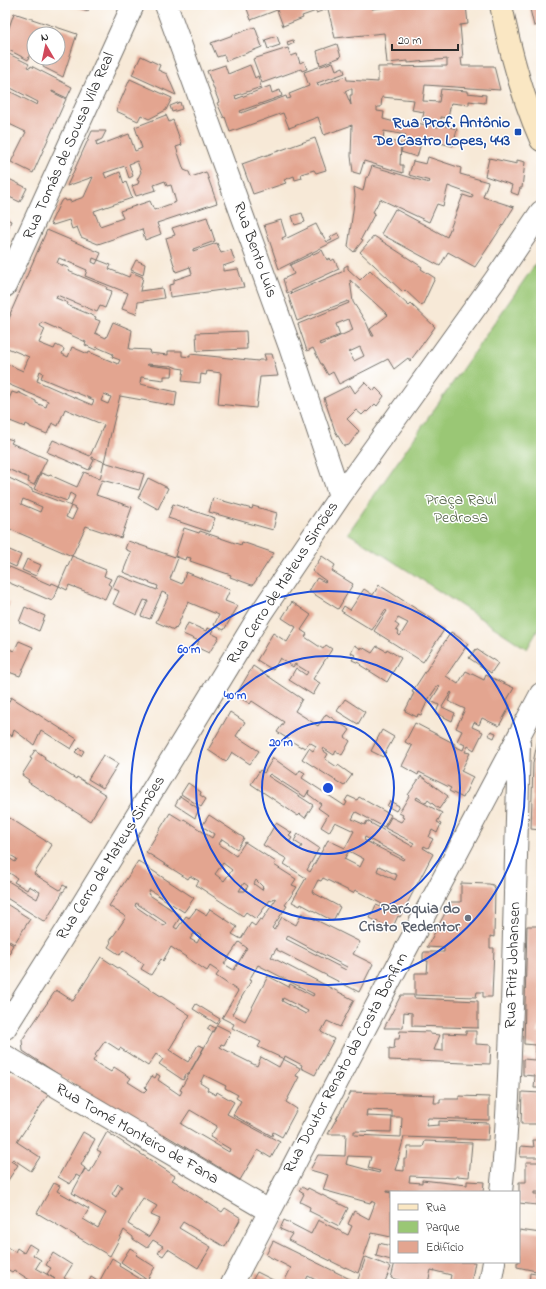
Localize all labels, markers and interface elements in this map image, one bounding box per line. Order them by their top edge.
north arrow [26,26,66,66]
scale bar [392,26,458,52]
text: N [40,29,50,46]
text: 20 m [398,32,421,50]
street label: Rua Tomás de Sousa Vila Real [17,48,121,243]
place label: Rua Prof. Antônio De Castro Lopes, 443 [373,111,510,153]
marker: Rua Prof. Antônio De Castro Lopes, 443 [513,127,523,137]
street label: Rua Bento Luís [227,199,283,301]
park label: Praça Raul Pedrosa [426,488,497,530]
street label: Rua Cerro de Mateus Simões [221,497,345,669]
text: 60 m [177,641,201,659]
text: 40 m [223,687,247,705]
text: 20 m [268,734,293,752]
street label: Rua Cerro de Mateus Simões [50,771,172,945]
centre of rings [321,781,335,795]
place label: Paróquia do Cristo Redentor [359,897,461,939]
street label: Rua Fritz Johansen [499,901,527,1029]
marker: Paróquia do Cristo Redentor [463,913,473,923]
street label: Rua Doutor Renato da Costa Bonfim [277,948,415,1178]
street label: Rua Tomé Monteiro de Fana [51,1077,223,1191]
legend [390,1191,520,1263]
text: Rua [426,1199,446,1217]
text: Parque [426,1219,460,1237]
text: Edifício [426,1239,464,1257]

